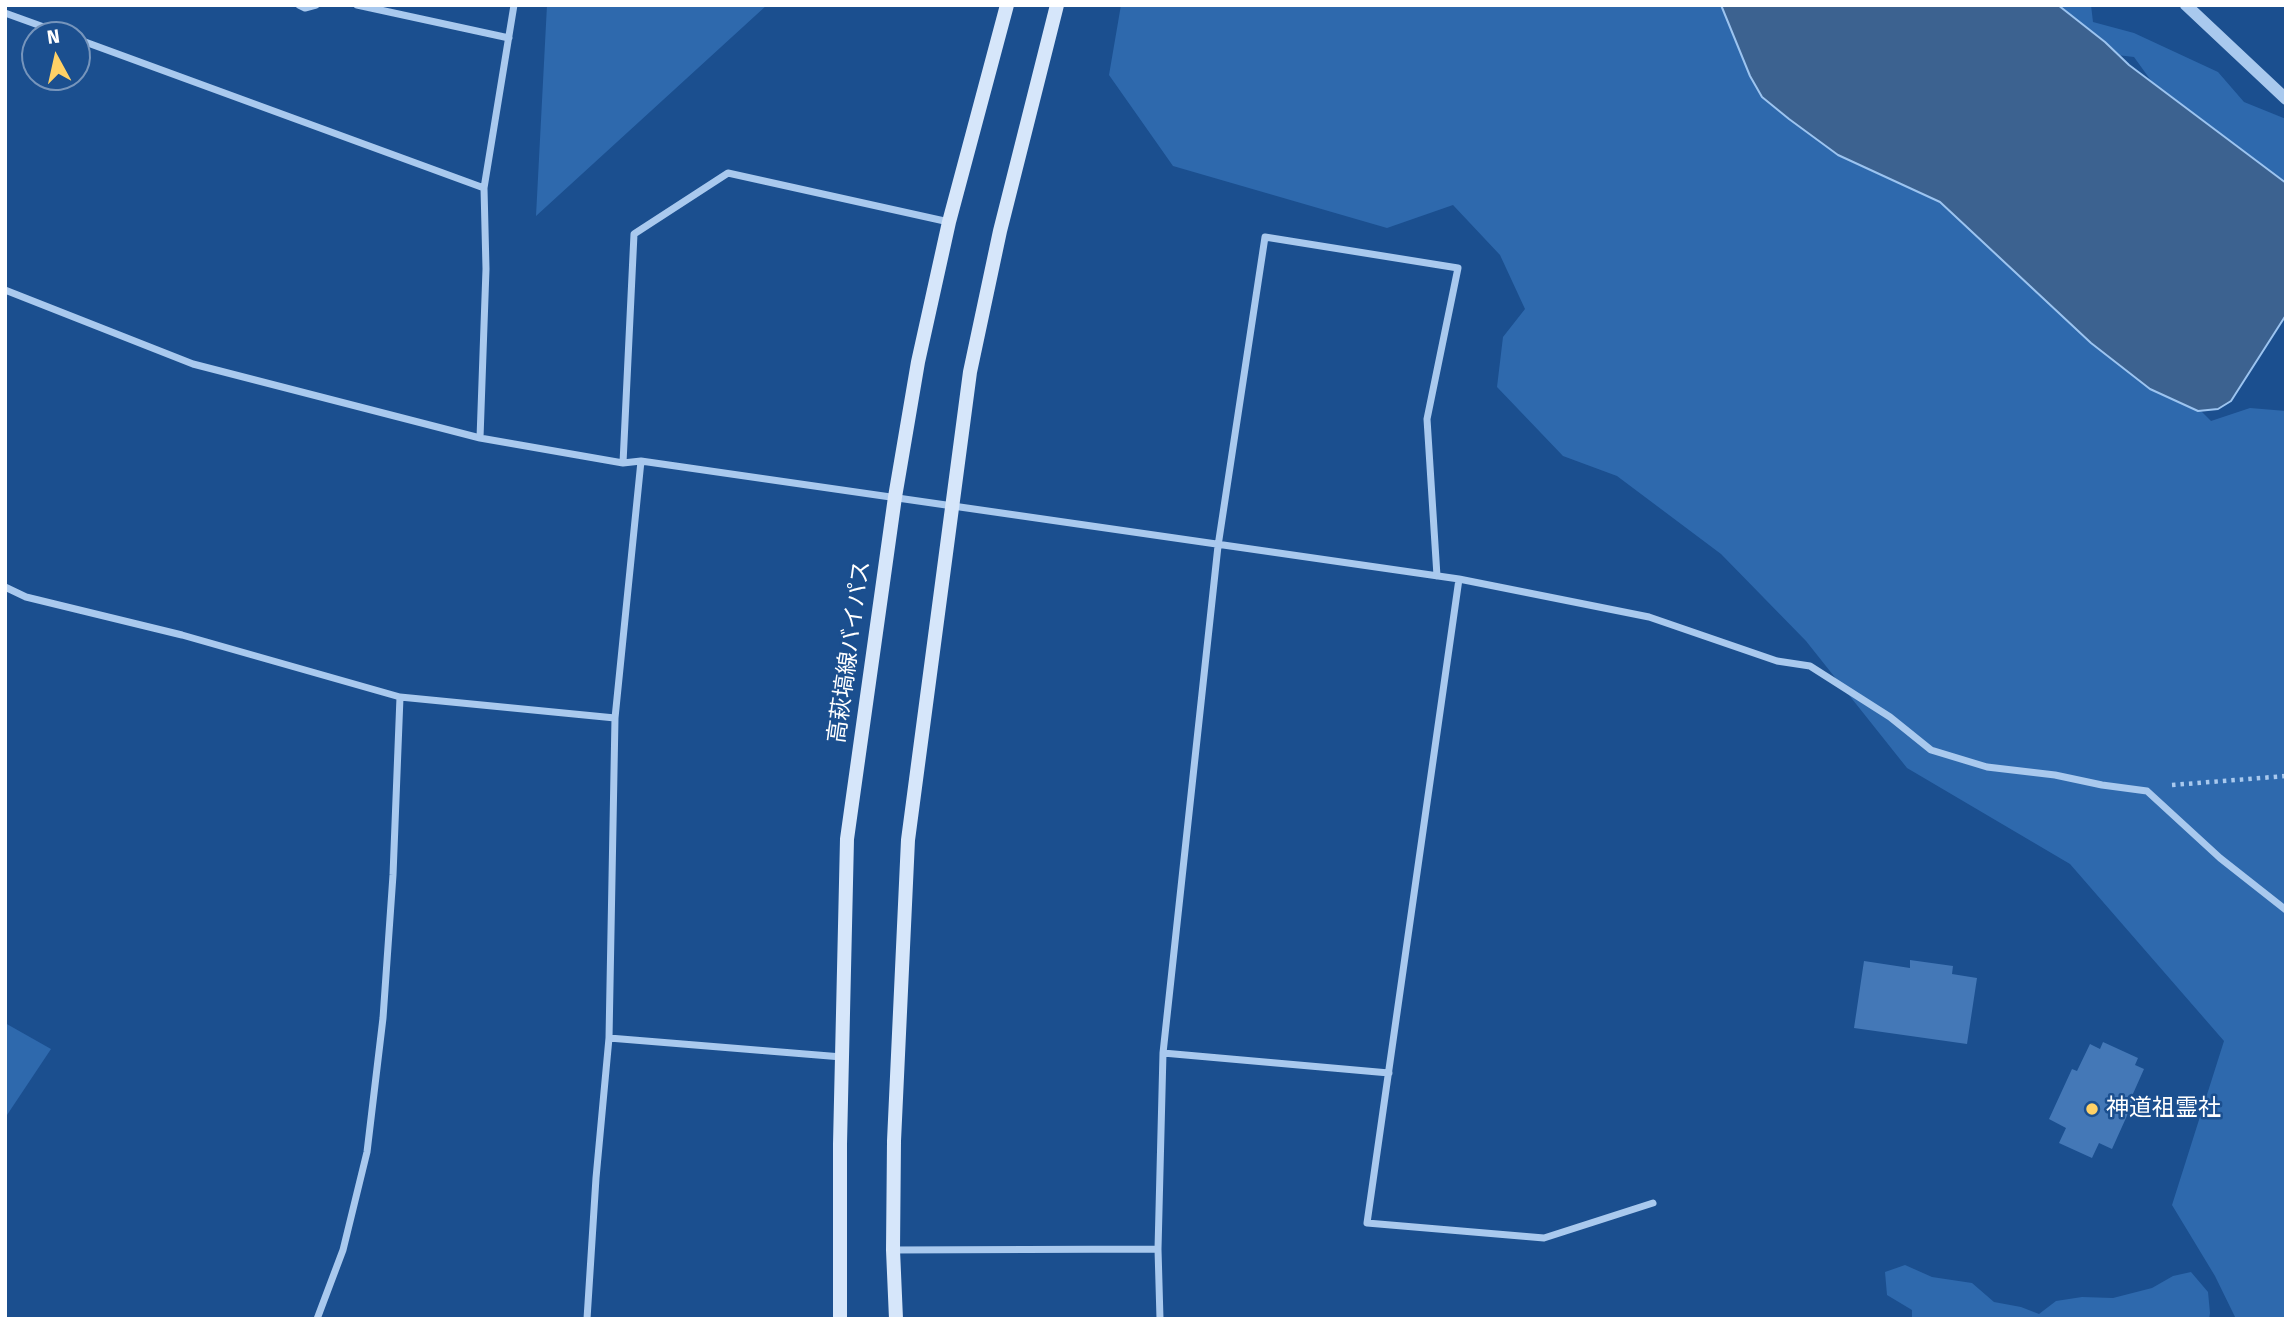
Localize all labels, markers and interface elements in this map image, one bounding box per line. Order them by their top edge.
north arrow [21,21,91,91]
text: N [45,24,61,49]
street label: 高萩塙線バイパス [824,559,876,745]
place label: 神道祖霊社 [2106,1095,2221,1123]
marker: 神道祖霊社 [2084,1101,2100,1117]

